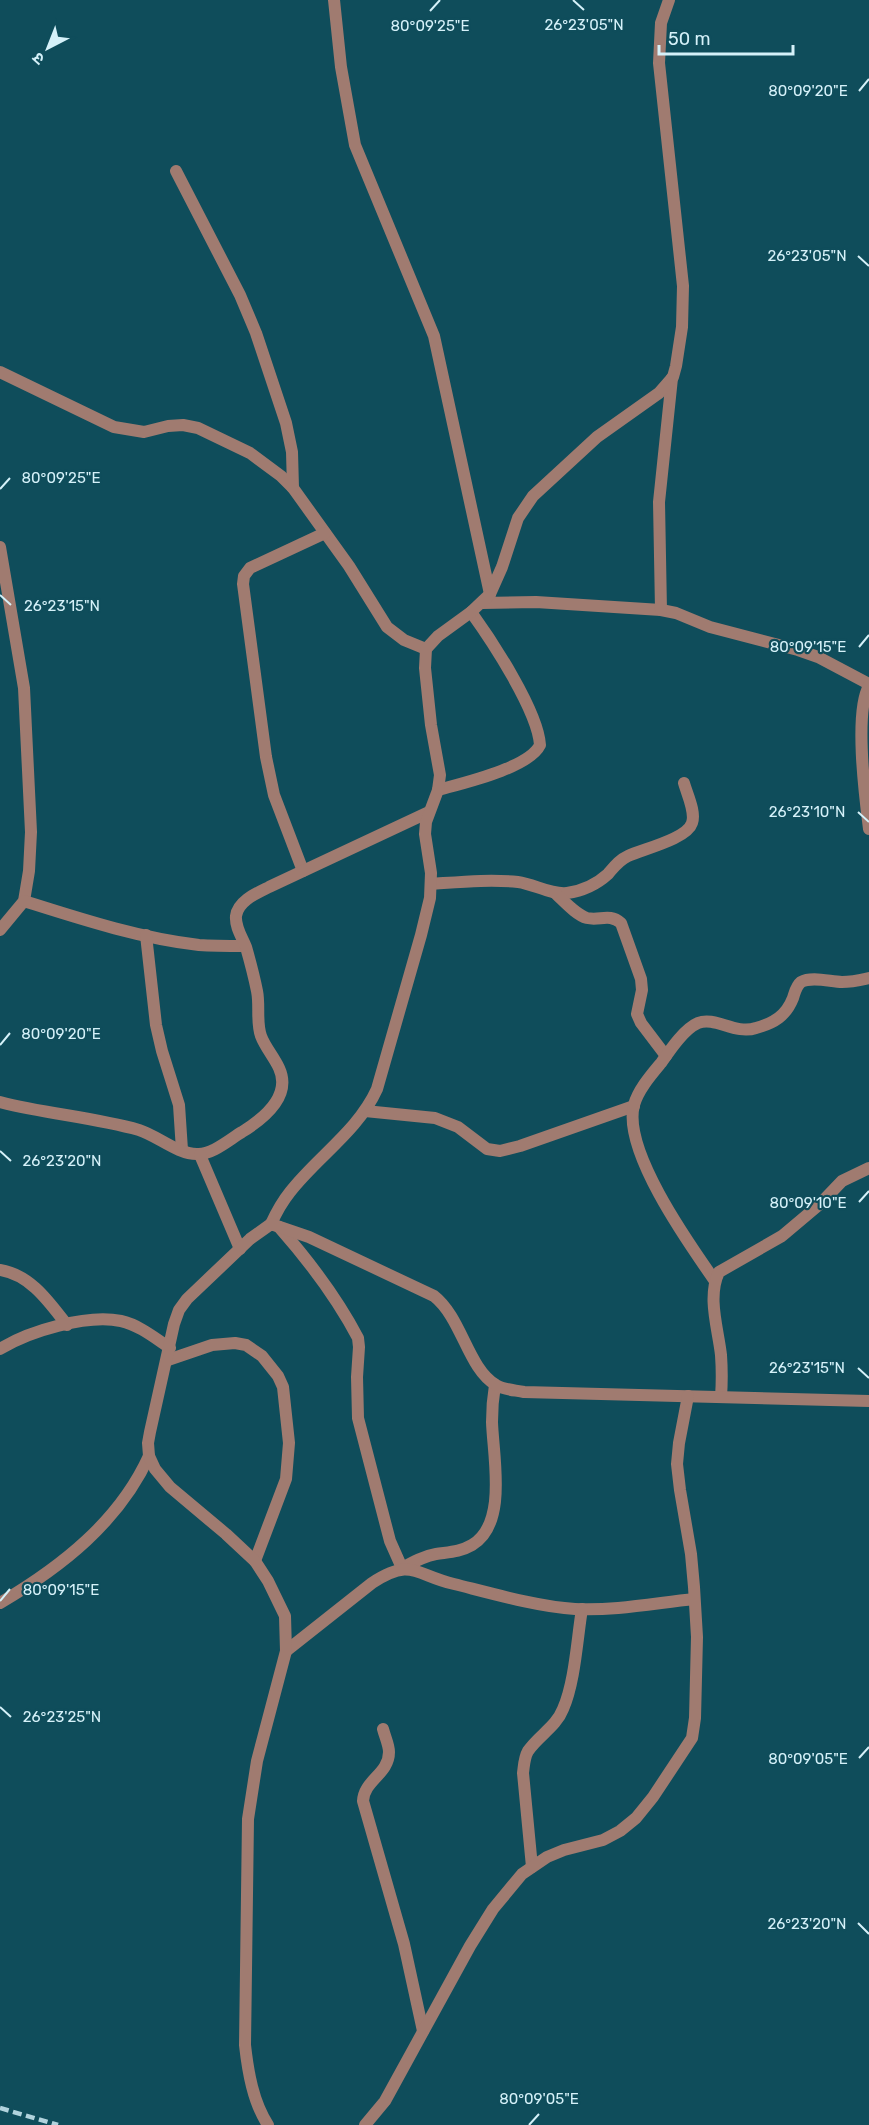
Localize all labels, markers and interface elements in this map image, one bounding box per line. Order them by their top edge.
text: 26°23'05"N [544,16,624,34]
text: 80°09'25"E [391,17,470,35]
north arrow [18,18,78,78]
scale bar [659,18,792,56]
text: 50 m [668,28,711,50]
text: उ [28,48,48,69]
text: 80°09'20"E [768,82,848,100]
text: 26°23'05"N [767,247,847,265]
text: 80°09'25"E [22,469,101,487]
text: 26°23'15"N [24,597,100,615]
text: 80°09'15"E [770,638,846,656]
text: 26°23'10"N [769,803,845,821]
text: 80°09'20"E [21,1025,101,1043]
text: 26°23'20"N [22,1152,102,1170]
text: 80°09'10"E [769,1194,847,1212]
text: 26°23'15"N [769,1359,845,1377]
text: 80°09'15"E [23,1581,99,1599]
text: 26°23'25"N [23,1708,101,1726]
text: 80°09'05"E [768,1750,848,1768]
text: 26°23'20"N [767,1915,847,1933]
text: 80°09'05"E [499,2090,579,2108]

